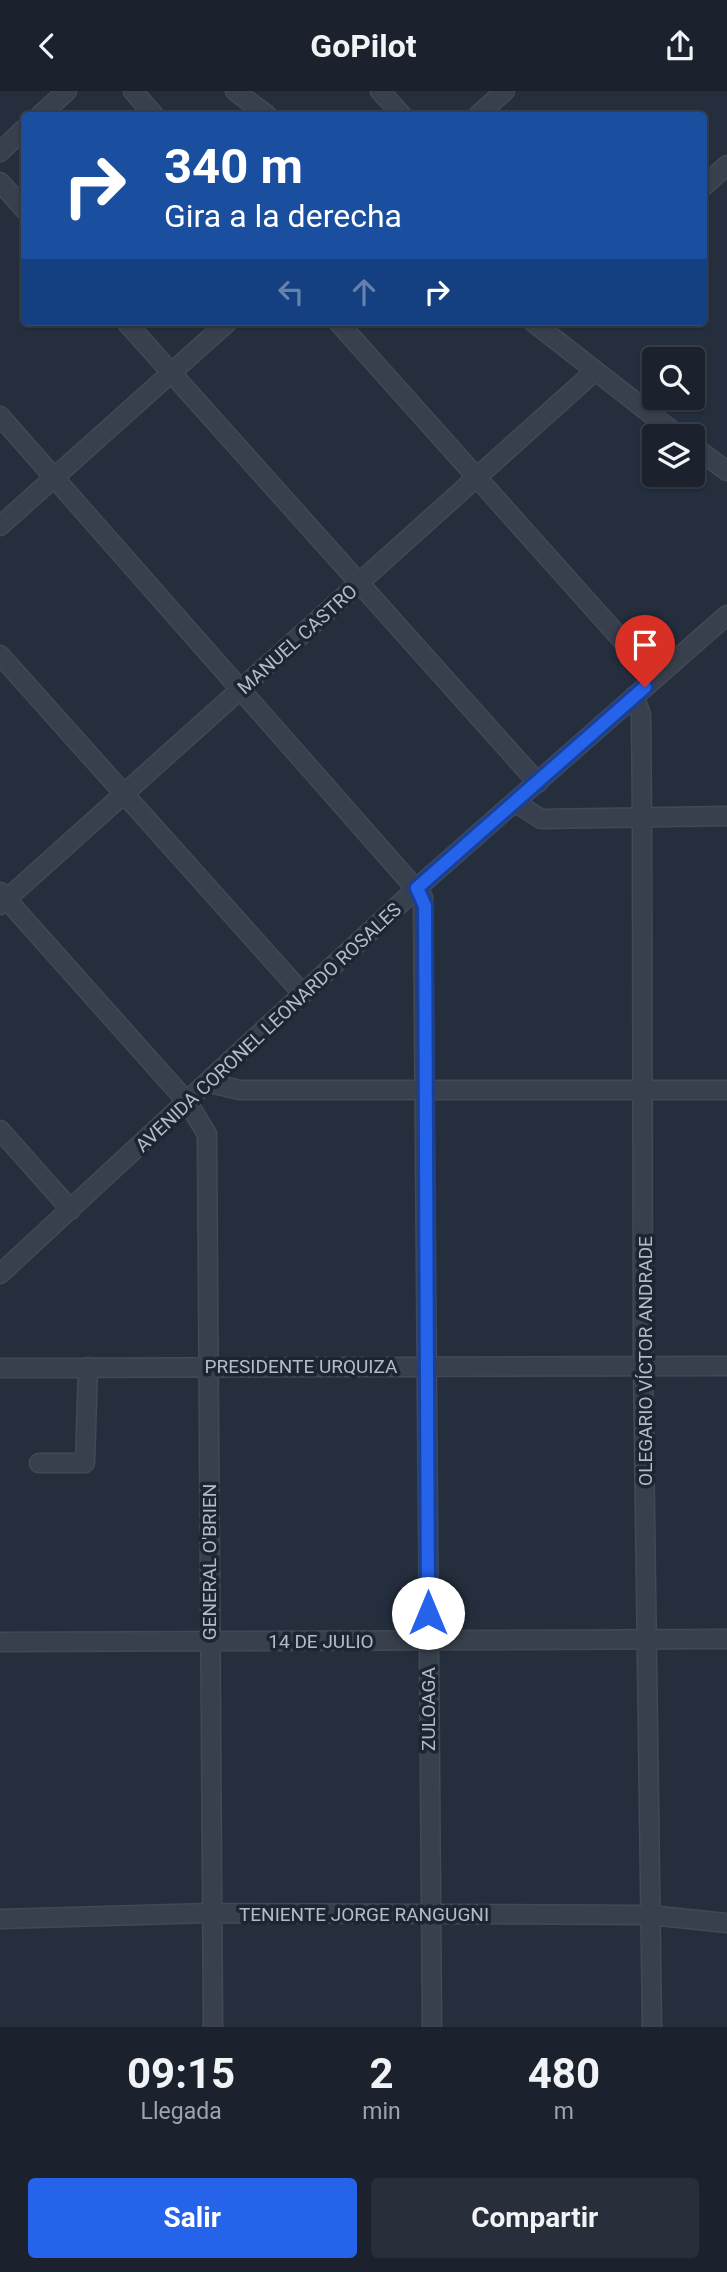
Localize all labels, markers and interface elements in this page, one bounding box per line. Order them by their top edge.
icon: back [28,27,66,65]
text: GoPilot [310,27,417,65]
icon: share [661,27,699,65]
text: 340 m [164,138,303,195]
icon: right [49,140,140,231]
text: Gira a la derecha [164,197,402,235]
icon: left [272,273,310,311]
icon: ahead [345,273,383,311]
icon: right [418,273,456,311]
map controls [642,347,705,487]
button: search [642,347,705,410]
button: layers [642,424,705,487]
street label: MANUEL CASTRO [233,580,362,699]
pin [615,615,675,687]
icon: arrive [626,626,664,664]
street label: AVENIDA CORONEL LEONARDO ROSALES [131,898,406,1157]
street label: OLEGARIO VÍCTOR ANDRADE [634,1236,657,1486]
street label: PRESIDENTE URQUIZA [205,1355,398,1378]
street label: GENERAL O'BRIEN [198,1484,221,1640]
position arrow [391,1576,465,1650]
street label: 14 DE JULIO [268,1630,374,1653]
street label: ZULOAGA [417,1666,440,1751]
street label: TENIENTE JORGE RANGUGNI [239,1903,489,1926]
text: 09:15 [127,2049,235,2098]
text: 2 [369,2049,394,2098]
text: 480 [528,2049,600,2098]
text: Llegada [141,2098,222,2125]
text: min [362,2098,401,2125]
text: m [554,2098,574,2125]
button: Salir [28,2178,357,2258]
button: Compartir [371,2178,699,2258]

